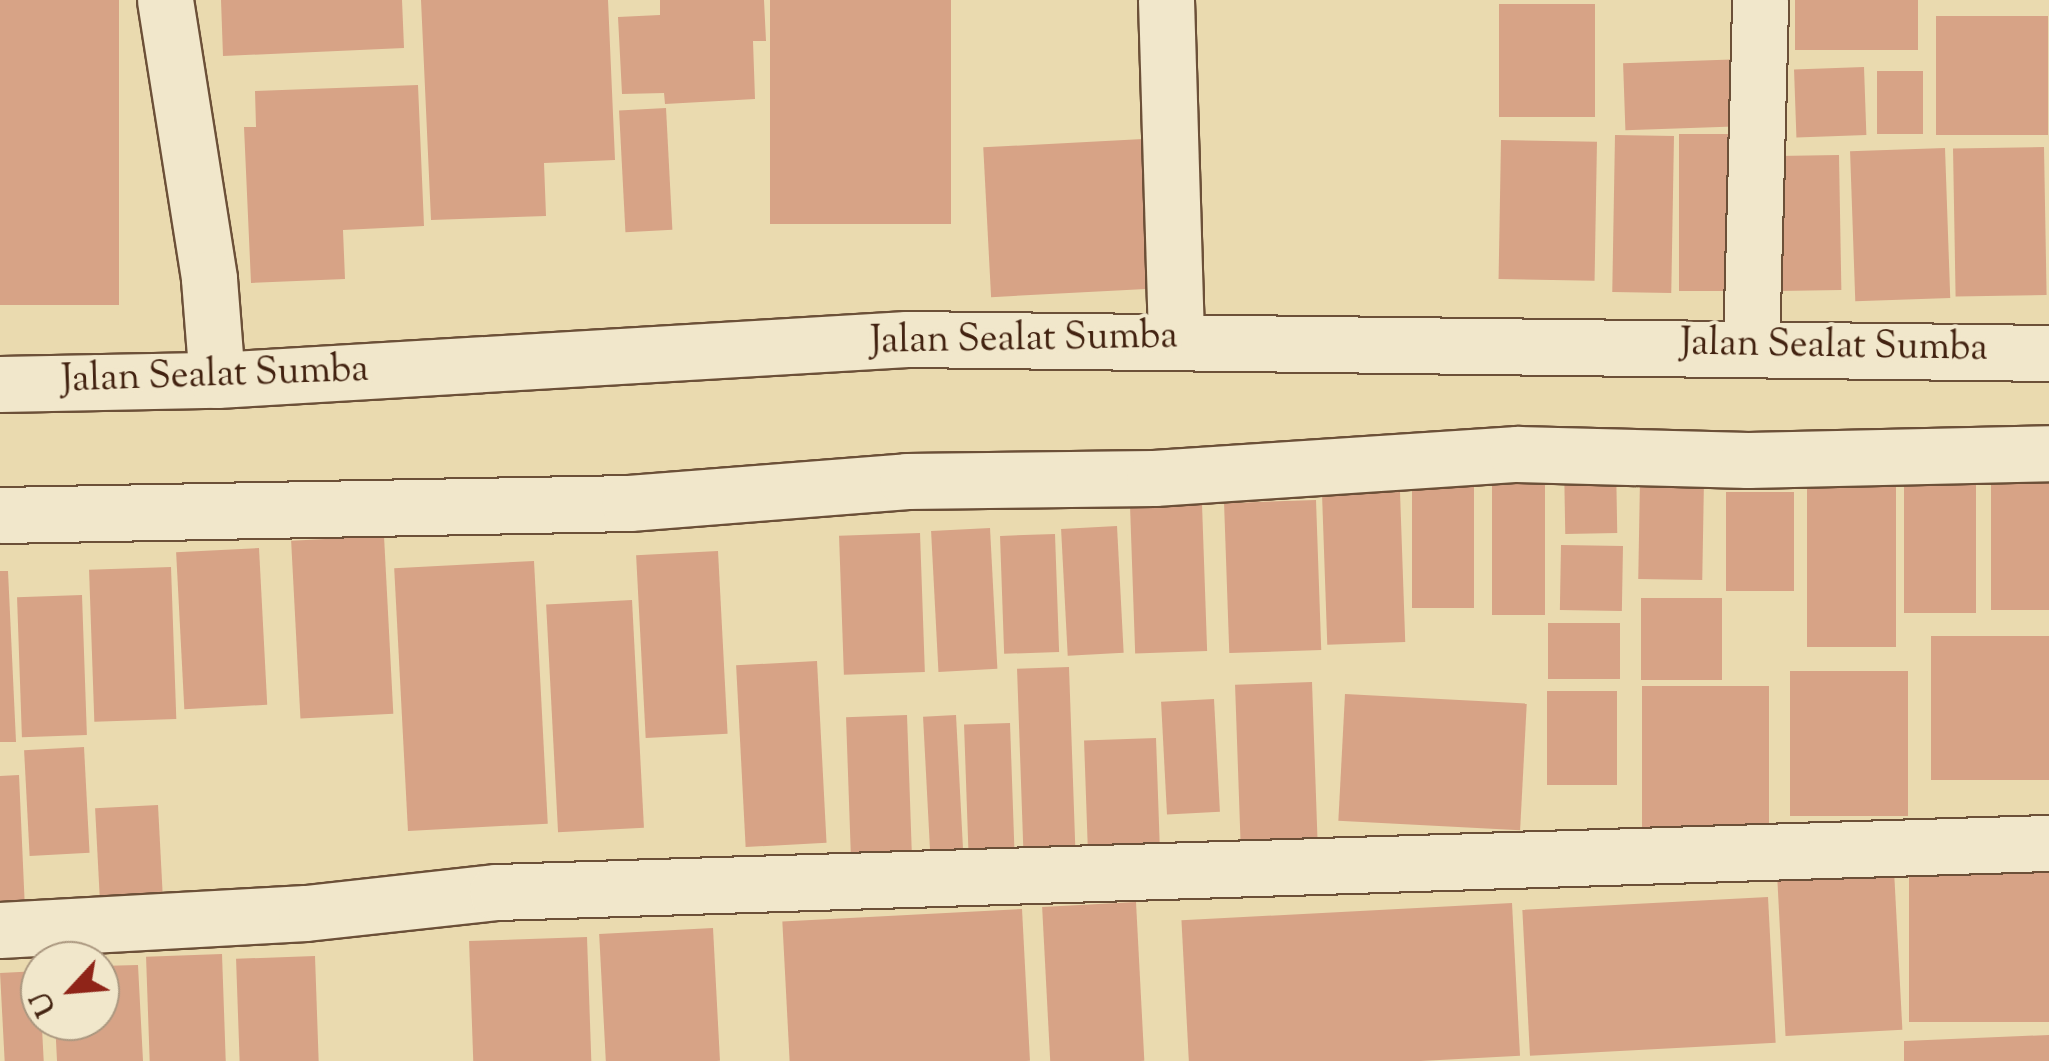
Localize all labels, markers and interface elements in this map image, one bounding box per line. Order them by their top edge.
street label: Jalan Sealat Sumba [870,316,1178,366]
street label: Jalan Sealat Sumba [1680,323,1988,373]
street label: Jalan Sealat Sumba [60,349,370,405]
north arrow [20,941,120,1041]
text: U [22,984,68,1022]

